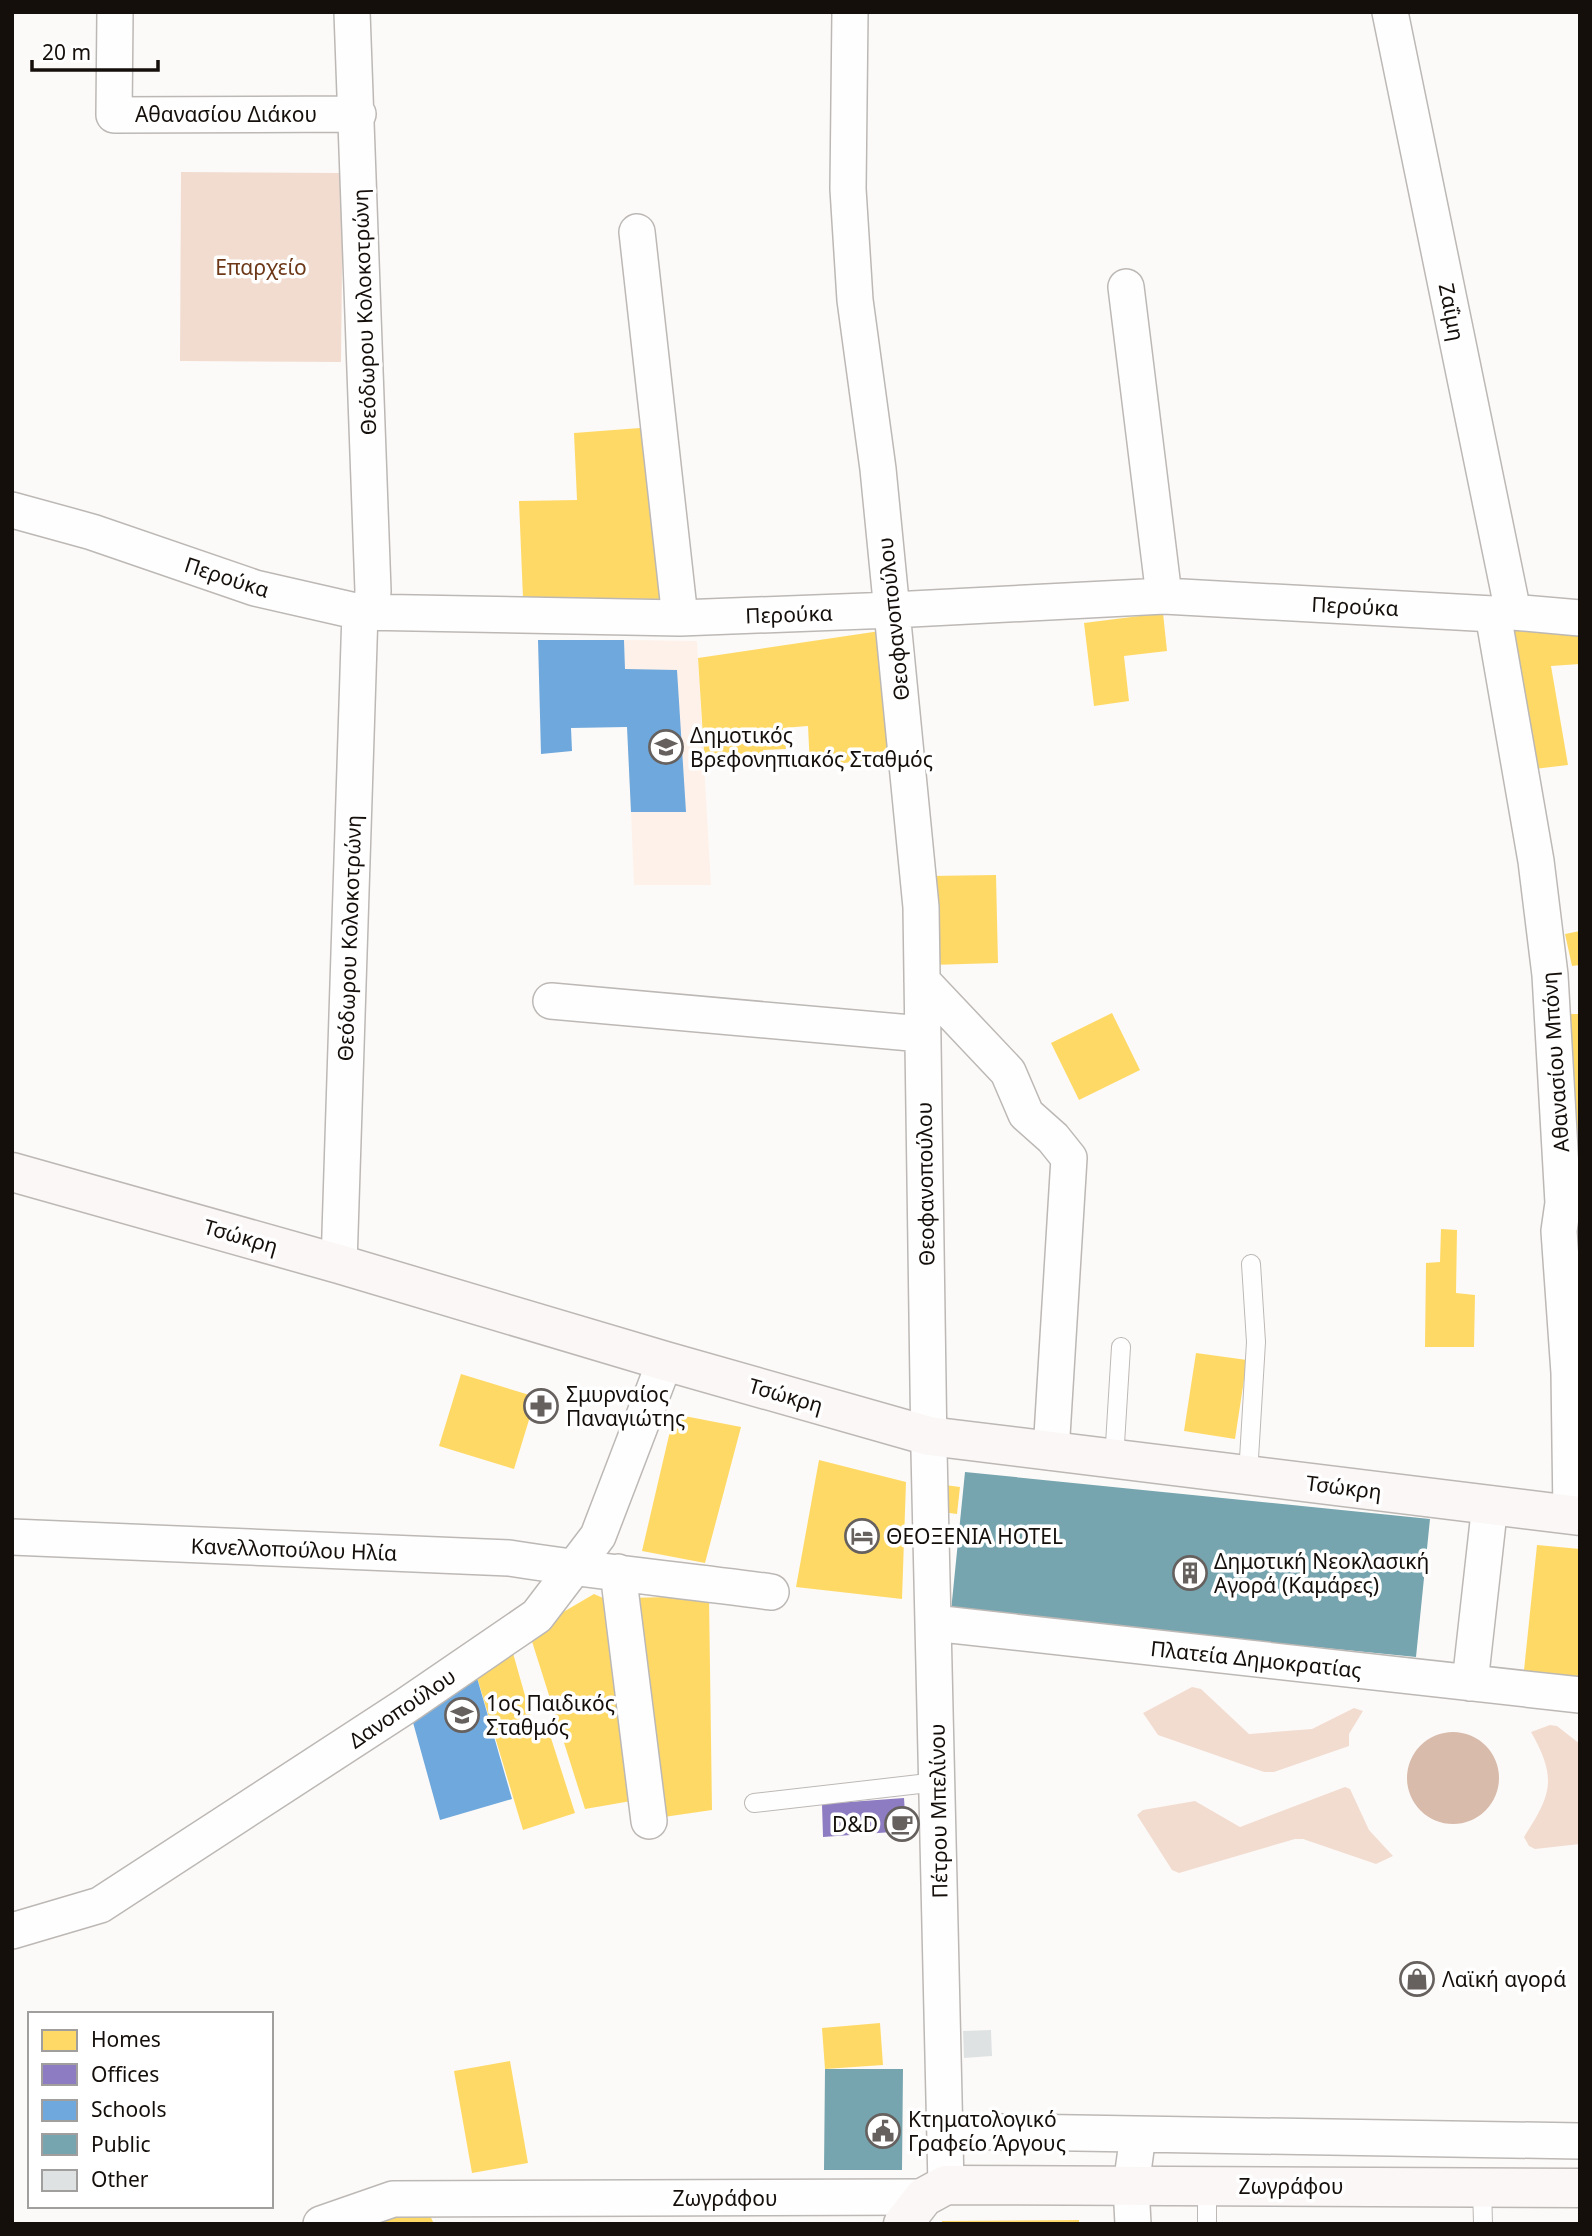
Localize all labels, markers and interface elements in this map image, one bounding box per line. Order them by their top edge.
scale bar [32,28,158,72]
text: 20 m [42,38,91,66]
street label: Αθανασίου Διάκου [135,100,317,128]
street label: Θεόδωρου Κολοκοτρώνη [346,188,382,436]
park label: Επαρχείο [215,253,307,281]
street label: Ζαΐμη [1433,281,1471,343]
street label: Θεοφανοπούλου [870,536,916,702]
street label: Περούκα [181,550,273,604]
street label: Περούκα [1311,590,1399,622]
street label: Περούκα [745,598,833,630]
place label: Δημοτικός Βρεφονηπιακός Σταθμός [690,721,933,773]
school or university icon: Δημοτικός Βρεφονηπιακός Σταθμός [647,728,685,766]
street label: Θεόδωρου Κολοκοτρώνη [331,814,367,1062]
street label: Αθανασίου Μπόνη [1535,971,1575,1153]
street label: Θεοφανοπούλου [910,1102,940,1266]
street label: Τσώκρη [201,1212,281,1260]
street label: Τσώκρη [746,1371,826,1419]
place label: Σμυρναίος Παναγιώτης [566,1380,685,1432]
pharmacy icon: Σμυρναίος Παναγιώτης [522,1387,560,1425]
street label: Τσώκρη [1305,1468,1383,1506]
hotel icon: ΘΕΟΞΕΝΙΑ HOTEL [843,1517,881,1555]
place label: ΘΕΟΞΕΝΙΑ HOTEL [886,1522,1063,1550]
street label: Κανελλοπούλου Ηλία [190,1531,398,1567]
place label: Δημοτική Νεοκλασική Αγορά (Καμάρες) [1214,1547,1429,1599]
building icon: Δημοτική Νεοκλασική Αγορά (Καμάρες) [1171,1554,1209,1592]
street label: Πλατεία Δημοκρατίας [1149,1634,1363,1684]
street label: Δανοπούλου [343,1662,461,1754]
place label: 1ος Παιδικός Σταθμός [486,1689,615,1741]
school or university icon: 1ος Παιδικός Σταθμός [443,1696,481,1734]
street label: Πέτρου Μπελίνου [922,1723,954,1899]
cafe icon: D&D [883,1805,921,1843]
place label: D&D [832,1810,878,1838]
shop icon: Λαϊκή αγορά [1398,1960,1436,1998]
place label: Λαϊκή αγορά [1442,1965,1566,1993]
legend [28,2012,273,2208]
text: Homes [91,2025,161,2053]
text: Offices [91,2060,159,2088]
text: Schools [91,2095,166,2123]
place label: Κτηματολογικό Γραφείο Άργους [908,2105,1066,2157]
public building icon: Κτηματολογικό Γραφείο Άργους [864,2112,902,2150]
text: Public [91,2130,151,2158]
text: Other [91,2165,149,2193]
street label: Ζωγράφου [1238,2172,1344,2200]
street label: Ζωγράφου [672,2184,778,2212]

